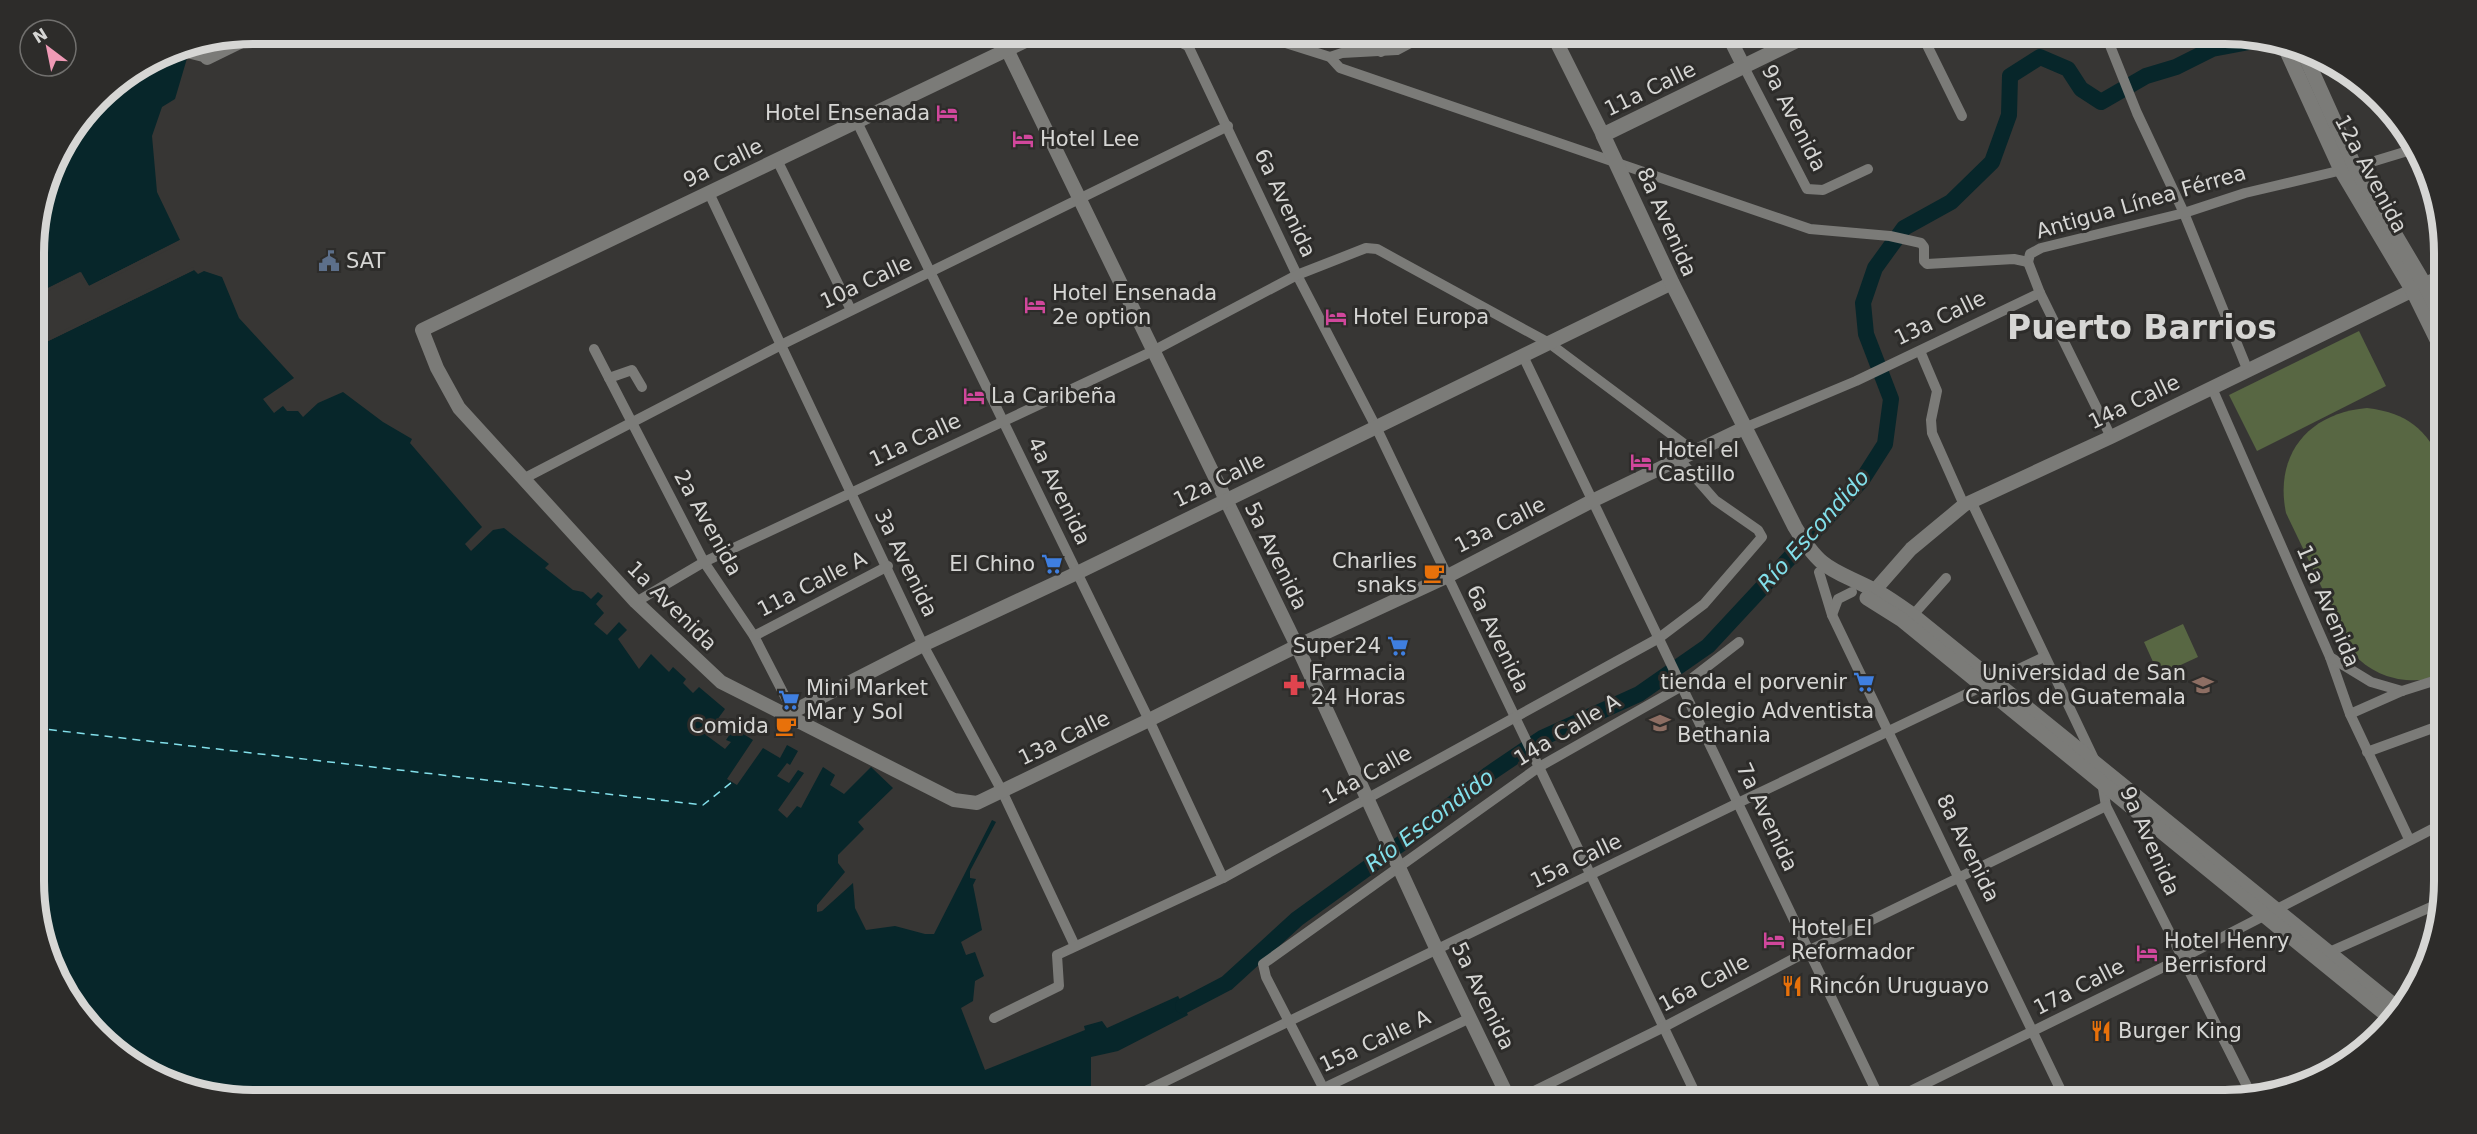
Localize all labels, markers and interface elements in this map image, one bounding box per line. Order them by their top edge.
north arrow [18,18,78,78]
text: N [30,24,51,47]
street label: 11a Calle [1601,57,1699,121]
street label: 9a Avenida [1757,61,1831,175]
place label: Hotel Ensenada [765,101,930,125]
hotel icon: Hotel Ensenada [935,101,959,125]
street label: 12a Avenida [2330,111,2412,237]
hotel icon: Hotel Lee [1011,127,1035,151]
place label: Hotel Lee [1040,127,1139,151]
street label: 9a Calle [680,134,766,192]
street label: 6a Avenida [1249,145,1321,261]
street label: Antigua Línea Férrea [2033,161,2249,243]
street label: 8a Avenida [1632,164,1702,280]
public building icon: SAT [317,249,341,273]
place label: SAT [346,249,385,273]
street label: 10a Calle [816,250,916,314]
place label: Hotel Ensenada 2e option [1052,281,1217,329]
street label: 13a Calle [1891,286,1989,350]
hotel icon: Hotel Ensenada 2e option [1023,293,1047,317]
hotel icon: Hotel Europa [1324,305,1348,329]
place label: Hotel Europa [1353,305,1489,329]
district label: Puerto Barrios [2007,308,2277,347]
street label: 14a Calle [2085,370,2183,434]
hotel icon: La Caribeña [962,384,986,408]
place label: La Caribeña [991,384,1117,408]
street label: 11a Calle [865,408,965,472]
street label: 4a Avenida [1023,433,1095,549]
place label: Hotel el Castillo [1658,438,1739,486]
street label: 12a Calle [1170,448,1268,512]
hotel icon: Hotel el Castillo [1629,450,1653,474]
water label: Río Escondido [1752,465,1874,596]
street label: 2a Avenida [669,466,747,580]
street label: 13a Calle [1451,492,1549,558]
street label: 5a Avenida [1240,498,1312,614]
street label: 3a Avenida [870,505,942,621]
street label: 11a Avenida [2292,541,2364,671]
street label: 11a Calle A [753,546,871,622]
place label: Charlies snaks [1332,549,1417,597]
place label: El Chino [949,552,1035,576]
supermarket icon: El Chino [1040,552,1064,576]
street label: 1a Avenida [622,556,722,656]
cafe icon: Charlies snaks [1422,561,1446,585]
street label: 6a Avenida [1462,581,1534,697]
place label: Super24 [1293,634,1381,658]
supermarket icon: Super24 [1386,634,1410,658]
place label: Farmacia 24 Horas [1311,661,1406,709]
place label: Universidad de San Carlos de Guatemala [1965,661,2186,709]
place label: tienda el porvenir [1660,670,1847,694]
supermarket icon: tienda el porvenir [1852,670,1876,694]
pharmacy icon: Farmacia 24 Horas [1282,673,1306,697]
school or university icon: Universidad de San Carlos de Guatemala [2191,673,2215,697]
place label: Mini Market Mar y Sol [806,676,928,724]
supermarket icon: Mini Market Mar y Sol [777,688,801,712]
street label: 14a Calle A [1510,689,1625,771]
place label: Colegio Adventista Bethania [1677,699,1874,747]
street label: 13a Calle [1015,706,1113,770]
school or university icon: Colegio Adventista Bethania [1648,711,1672,735]
place label: Comida [689,714,769,738]
cafe icon: Comida [774,714,798,738]
street label: 14a Calle [1318,741,1416,809]
street label: 7a Avenida [1731,759,1803,875]
water label: Río Escondido [1360,764,1498,877]
street label: 9a Avenida [2115,783,2185,899]
street label: 8a Avenida [1932,790,2004,906]
street label: 15a Calle [1527,829,1625,893]
place label: Hotel El Reformador [1791,916,1915,964]
hotel icon: Hotel El Reformador [1762,928,1786,952]
place label: Hotel Henry Berrisford [2164,929,2289,977]
street label: 5a Avenida [1447,938,1519,1054]
hotel icon: Hotel Henry Berrisford [2135,941,2159,965]
street label: 16a Calle [1655,949,1753,1017]
street label: 17a Calle [2030,954,2128,1020]
restaurant icon: Rincón Uruguayo [1780,974,1804,998]
place label: Rincón Uruguayo [1809,974,1989,998]
street label: 15a Calle A [1316,1005,1435,1077]
restaurant icon: Burger King [2089,1019,2113,1043]
place label: Burger King [2118,1019,2242,1043]

